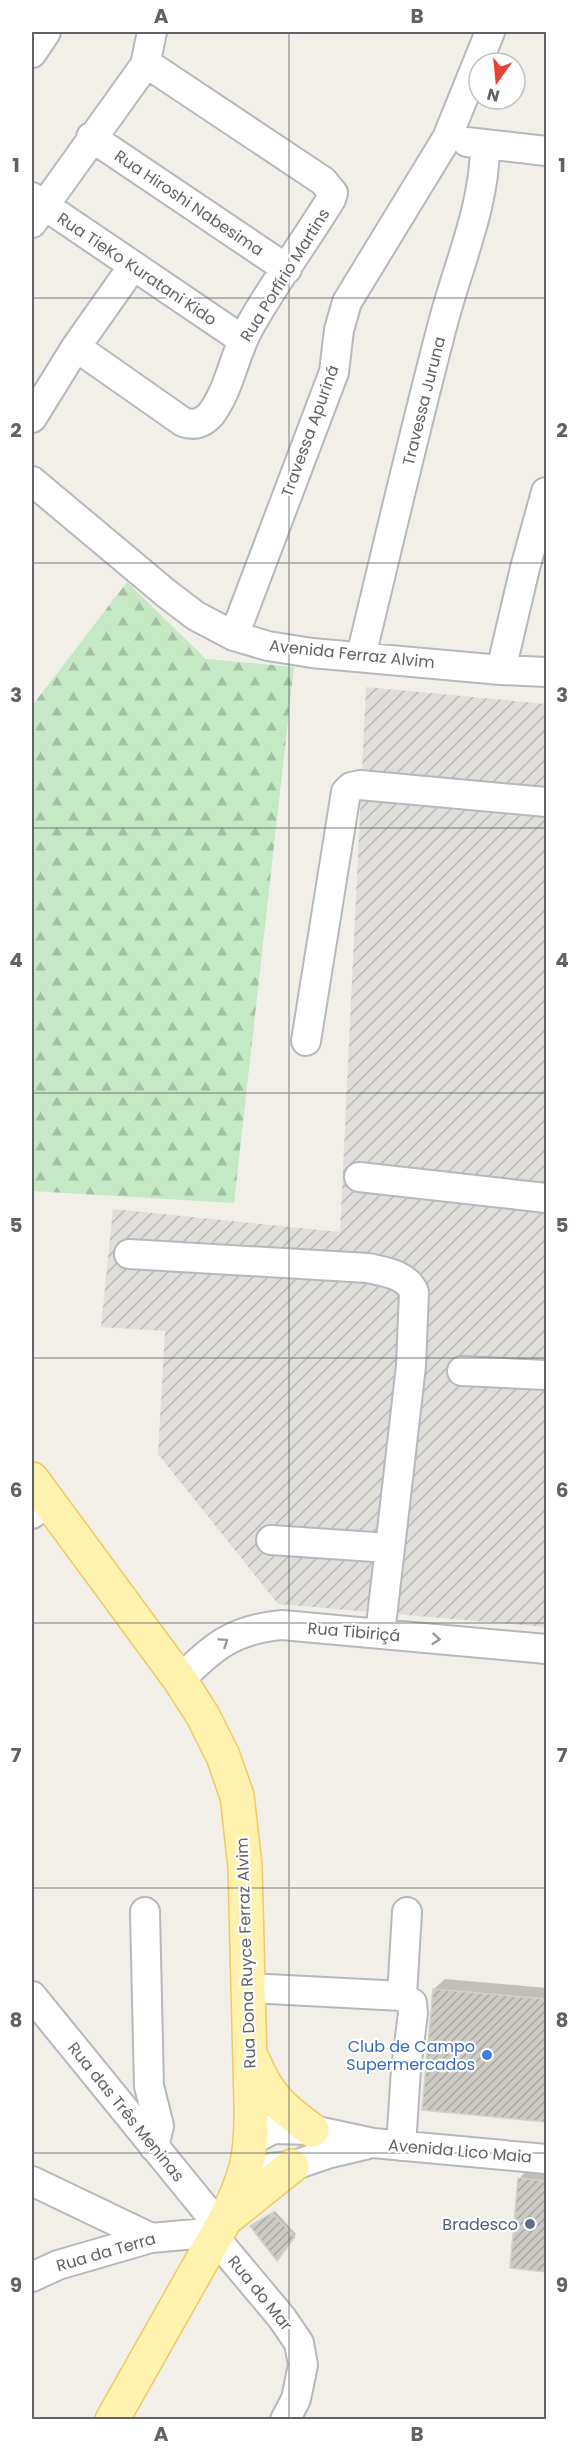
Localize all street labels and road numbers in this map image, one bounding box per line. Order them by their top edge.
street label: Rua Hiroshi Nabesima [110,144,268,262]
street label: Rua Porfírio Martins [235,204,335,346]
street label: Rua TieKo Kuratani Kido [53,207,221,331]
street label: Travessa Juruna [397,334,451,468]
street label: Travessa Apuriná [275,362,345,500]
street label: Avenida Ferraz Alvim [268,634,436,674]
street label: Rua Tibiriçá [307,1616,401,1648]
street label: Rua Dona Ruyce Ferraz Alvim [230,1837,262,2069]
street label: Rua das Três Meninas [62,2037,190,2187]
street label: Avenida Lico Maia [387,2133,533,2169]
street label: Rua da Terra [54,2227,158,2277]
street label: Rua do Mar [222,2250,298,2336]

